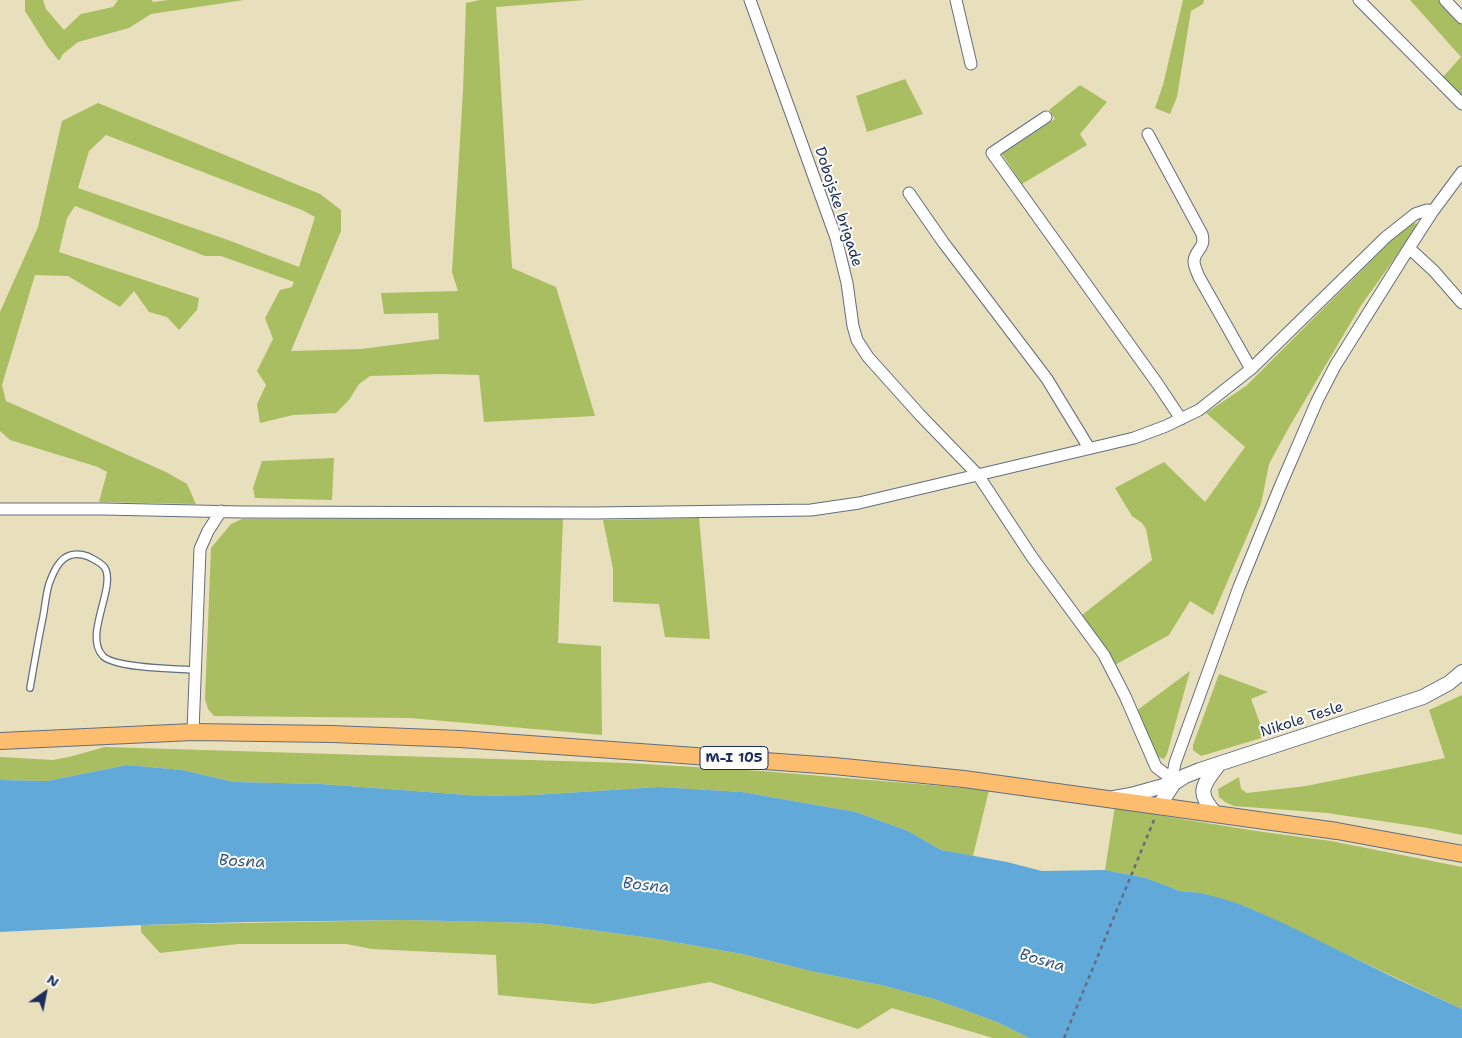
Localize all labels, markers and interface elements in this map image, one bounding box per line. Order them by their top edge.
street label: Dobojske brigade [810,145,866,269]
street label: Nikole Tesle [1258,698,1346,742]
road number: M-I 105 [700,746,768,770]
water label: Bosna [218,851,266,873]
water label: Bosna [622,874,670,898]
water label: Bosna [1017,945,1067,977]
north arrow [20,968,70,1018]
text: N [44,970,63,991]

